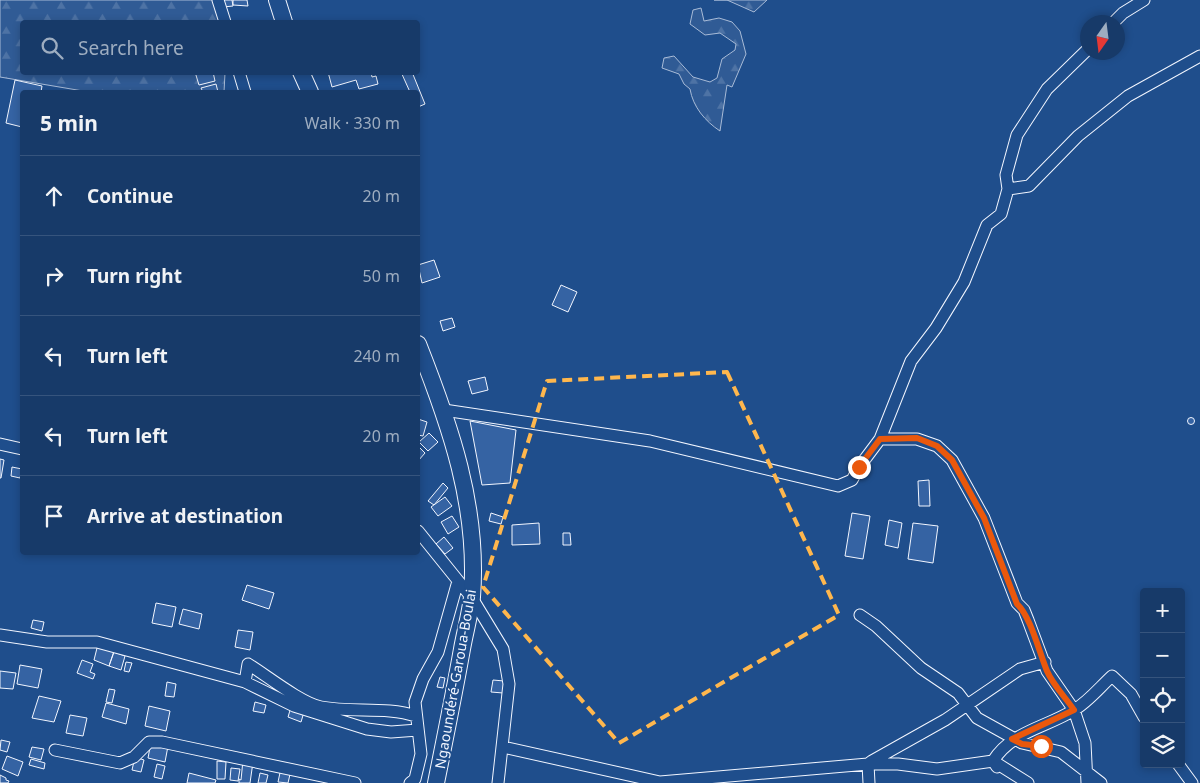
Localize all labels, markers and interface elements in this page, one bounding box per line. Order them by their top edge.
north arrow [1080,15,1125,60]
search box [20,20,420,75]
icon: search [38,34,66,62]
text: Search here [78,35,184,61]
text: 5 min [40,109,98,137]
text: Walk · 330 m [305,112,400,134]
icon: ahead [40,182,68,210]
text: Continue [87,183,173,209]
text: 20 m [363,185,400,207]
icon: right [40,262,68,290]
text: Turn right [87,263,182,289]
text: 50 m [363,265,400,287]
icon: left [40,342,68,370]
text: Turn left [87,343,168,369]
text: 240 m [353,345,400,367]
icon: left [40,422,68,450]
text: Turn left [87,423,168,449]
text: 20 m [363,425,400,447]
route end [848,456,871,479]
icon: arrive [40,502,68,530]
text: Arrive at destination [87,503,283,529]
street label: Ngaoundéré-Garoua-Boulai [430,588,480,770]
map controls [1140,588,1185,768]
button: + [1140,588,1185,633]
button: − [1140,633,1185,678]
button: locate [1140,678,1185,723]
button: layers [1140,723,1185,768]
route start [1030,735,1053,758]

